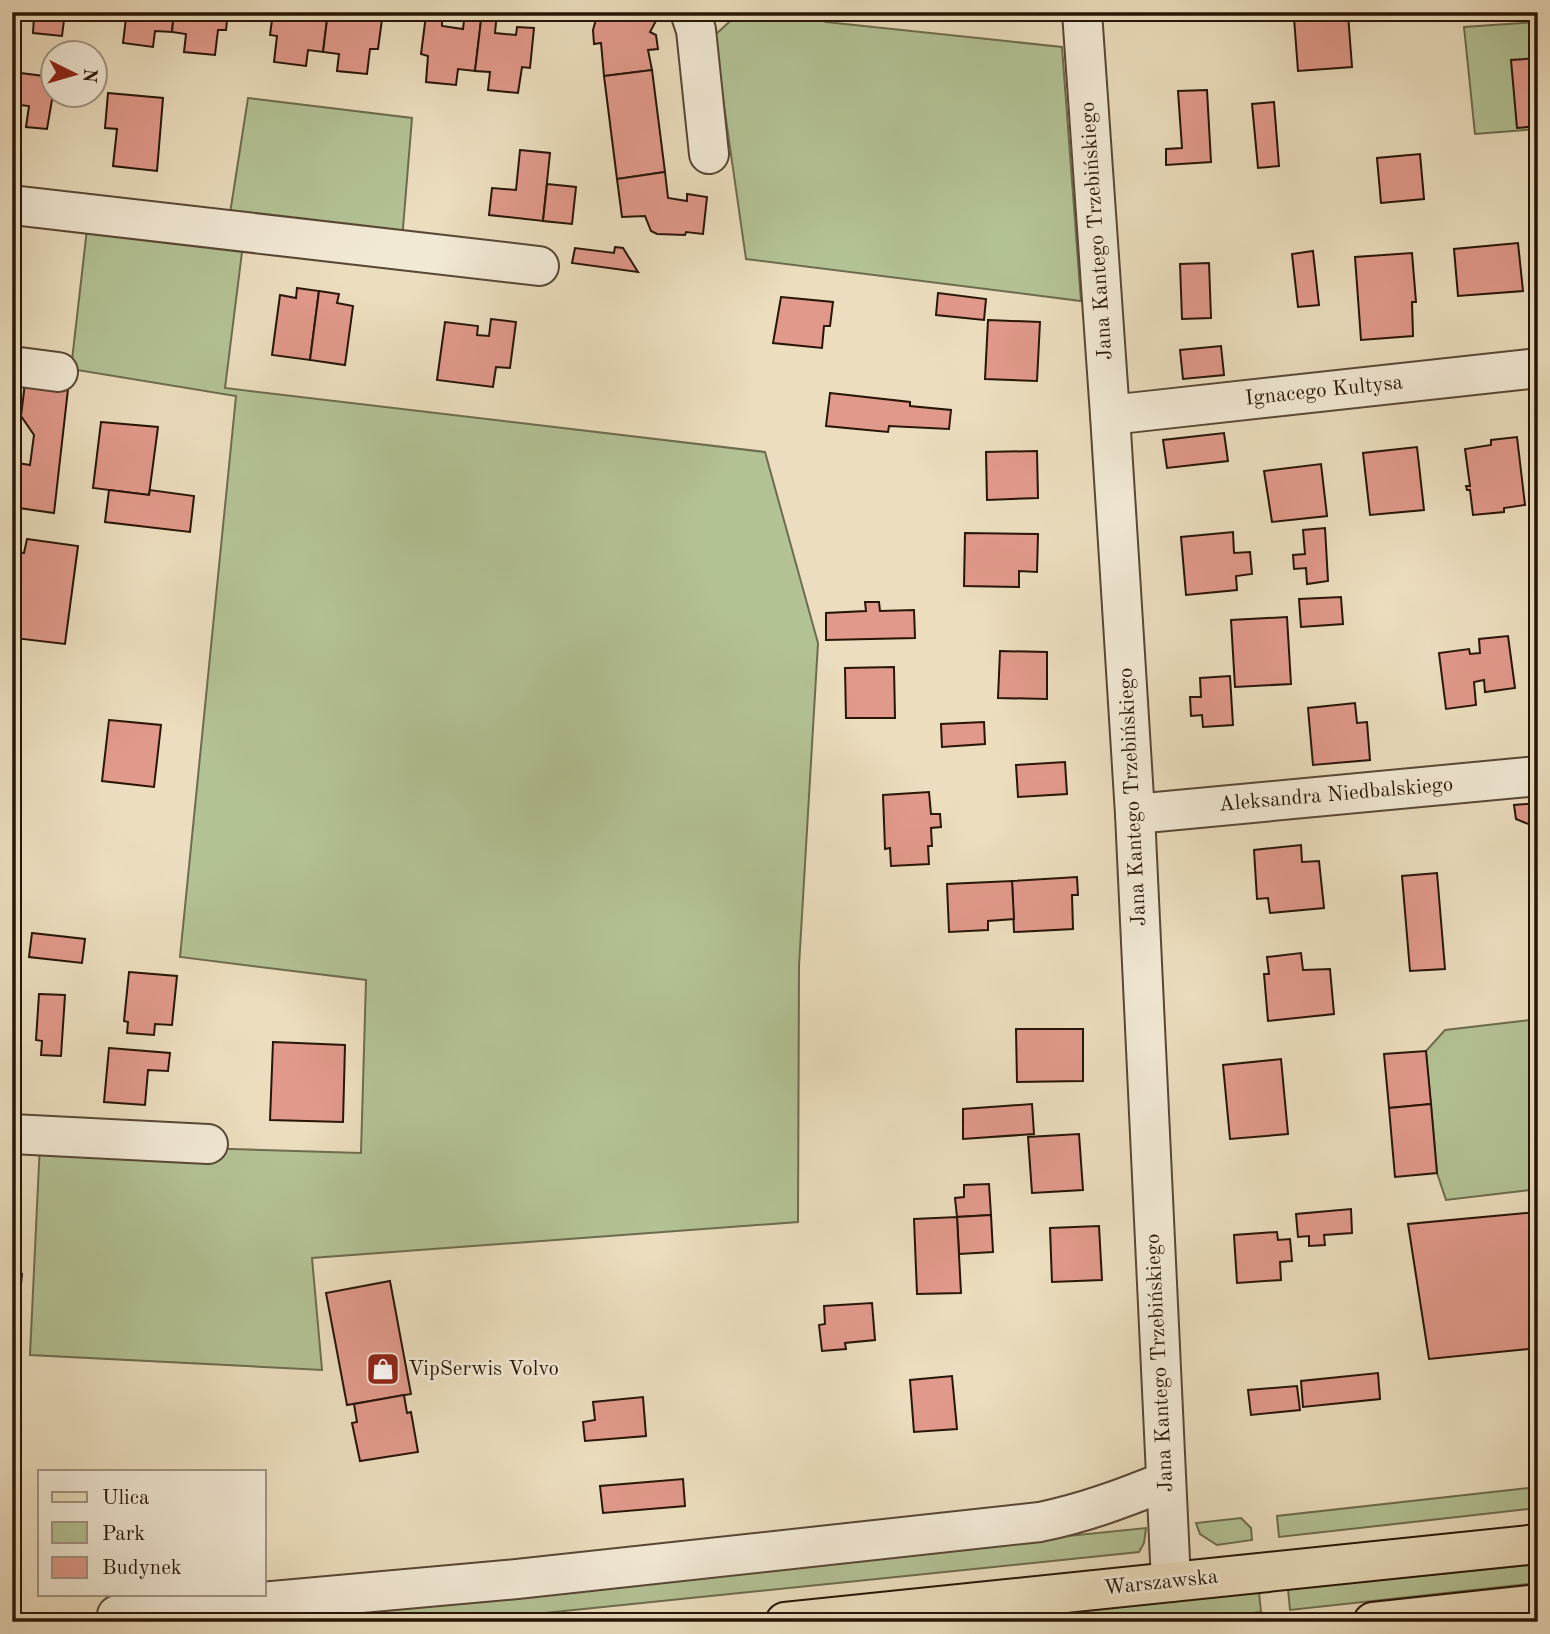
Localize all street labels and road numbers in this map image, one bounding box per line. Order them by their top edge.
street label: Jana Kantego Trzebińskiego [1077,101,1117,361]
street label: Ignacego Kultysa [1244,372,1404,410]
street label: Jana Kantego Trzebińskiego [1116,667,1150,927]
street label: Aleksandra Niedbalskiego [1218,774,1454,816]
street label: Jana Kantego Trzebińskiego [1143,1233,1177,1493]
street label: Warszawska [1103,1567,1219,1599]

